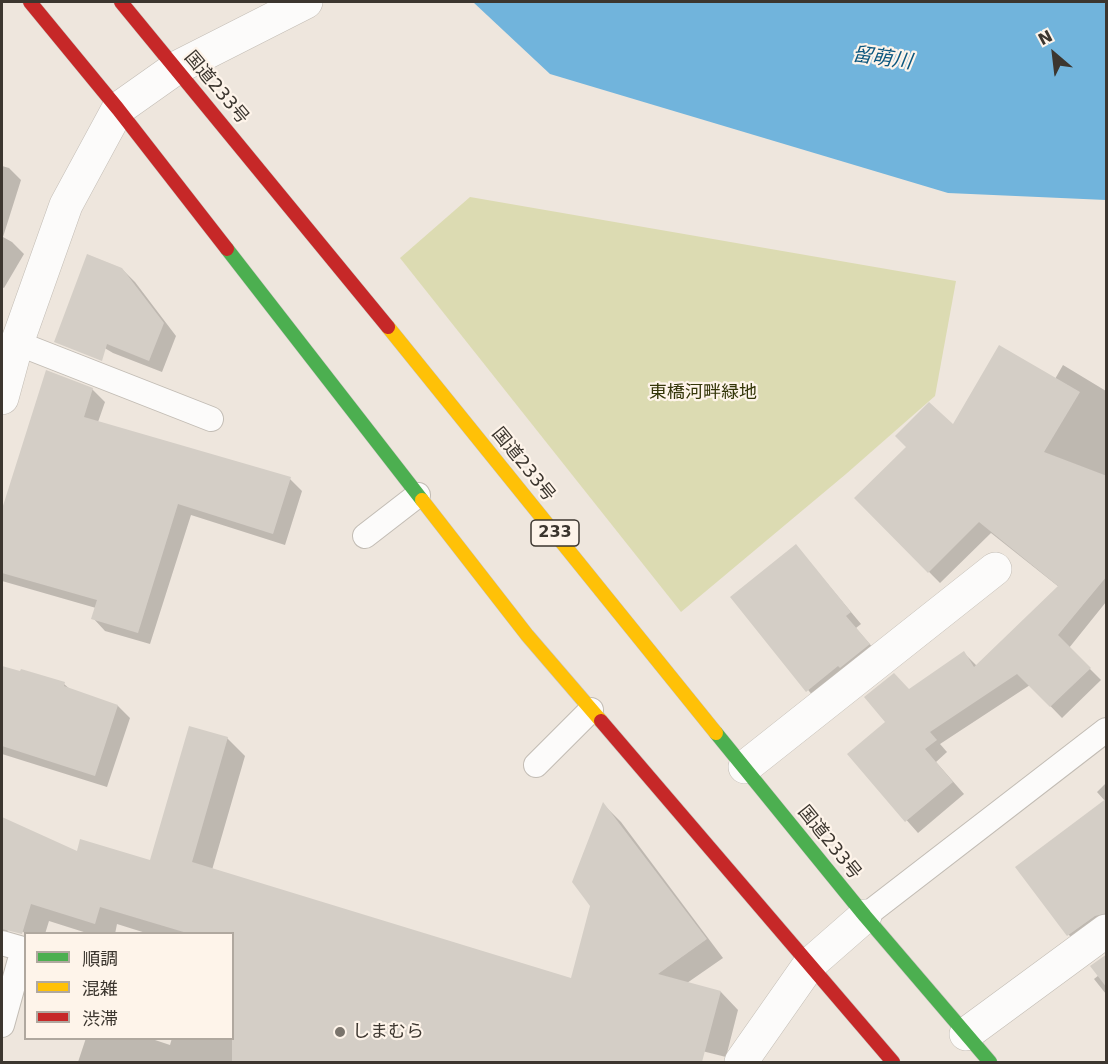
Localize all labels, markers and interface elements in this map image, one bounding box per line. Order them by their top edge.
north arrow [1024,24,1084,84]
text: N [1035,26,1056,49]
water label: 留萌川 [851,43,913,75]
street label: 国道233号 [179,47,253,129]
park label: 東橋河畔緑地 [649,382,757,404]
street label: 国道233号 [487,424,559,506]
road number: 233 [531,520,579,546]
street label: 国道233号 [793,802,865,884]
legend [24,932,234,1040]
text: 順調 [82,948,118,969]
text: 混雑 [82,978,118,999]
text: 渋滞 [82,1008,118,1029]
place label: しまむら [352,1021,424,1043]
marker: しまむら [333,1025,347,1039]

